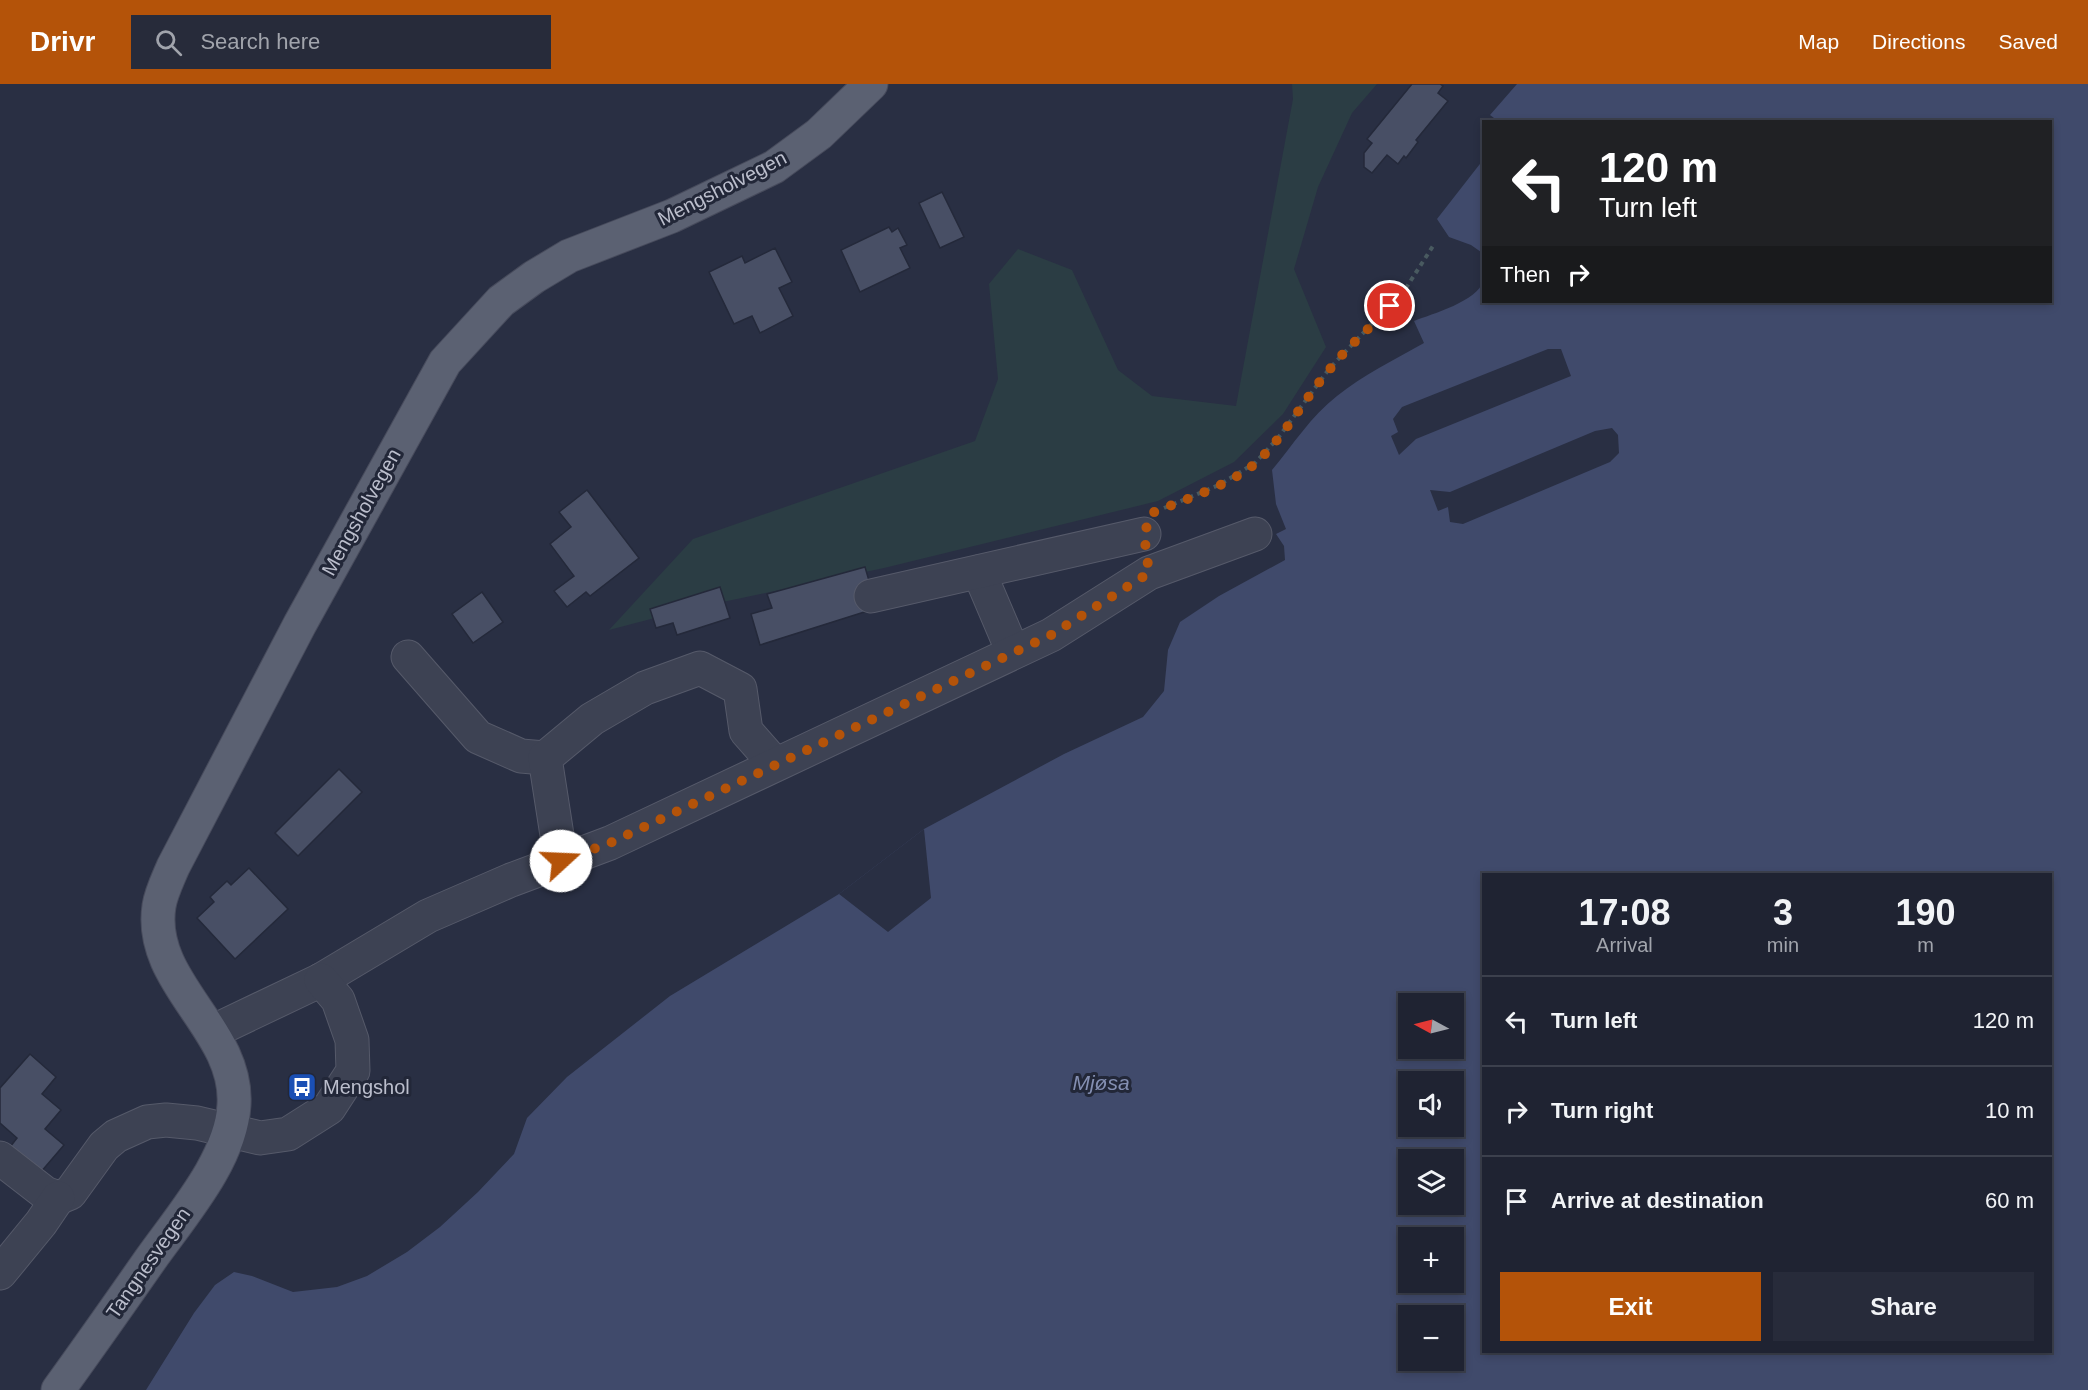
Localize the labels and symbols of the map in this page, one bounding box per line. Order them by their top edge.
street label: Mengsholvegen [654,146,790,230]
pin [1364,280,1415,331]
street label: Mengsholvegen [317,445,405,579]
position arrow [529,829,593,893]
north arrow [1398,993,1464,1059]
bus stop icon: Mengshol [286,1071,318,1103]
water label: Mjøsa [1072,1071,1130,1094]
place label: Mengshol [323,1076,410,1098]
street label: Tangnesvegen [102,1203,194,1323]

